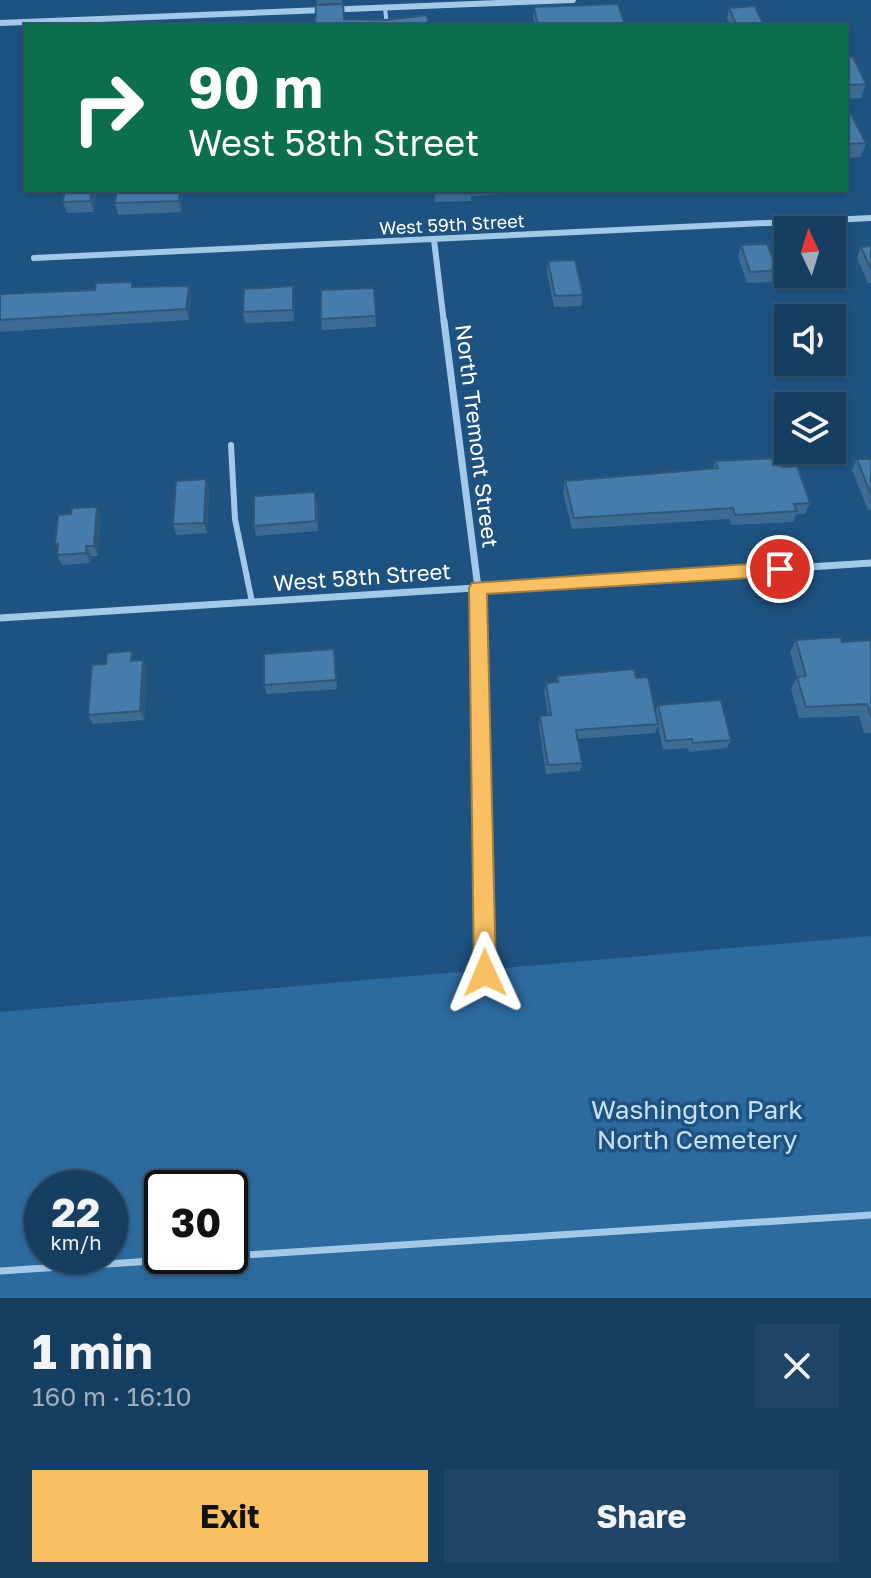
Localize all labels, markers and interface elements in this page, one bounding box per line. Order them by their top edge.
text: 90 m [188,53,323,120]
icon: right [56,56,160,160]
text: West 58th Street [188,121,479,164]
street label: West 59th Street [379,209,525,239]
north arrow [774,216,846,288]
map controls [774,216,846,464]
button: sound [774,304,846,376]
street label: North Tremont Street [450,323,505,549]
button: layers [774,392,846,464]
pin [746,535,814,603]
icon: arrive [758,547,802,591]
street label: West 58th Street [272,557,452,596]
position arrow [443,931,527,1015]
park label: Washington Park North Cemetery [591,1094,803,1155]
speed limit sign: 30 [144,1170,248,1274]
text: 22 [52,1188,100,1236]
text: km/h [51,1230,101,1254]
text: 1 min [32,1322,153,1380]
button: close [755,1324,839,1408]
text: 160 m · 16:10 [32,1381,192,1412]
button: Exit [32,1470,428,1562]
button: Share [444,1470,839,1562]

